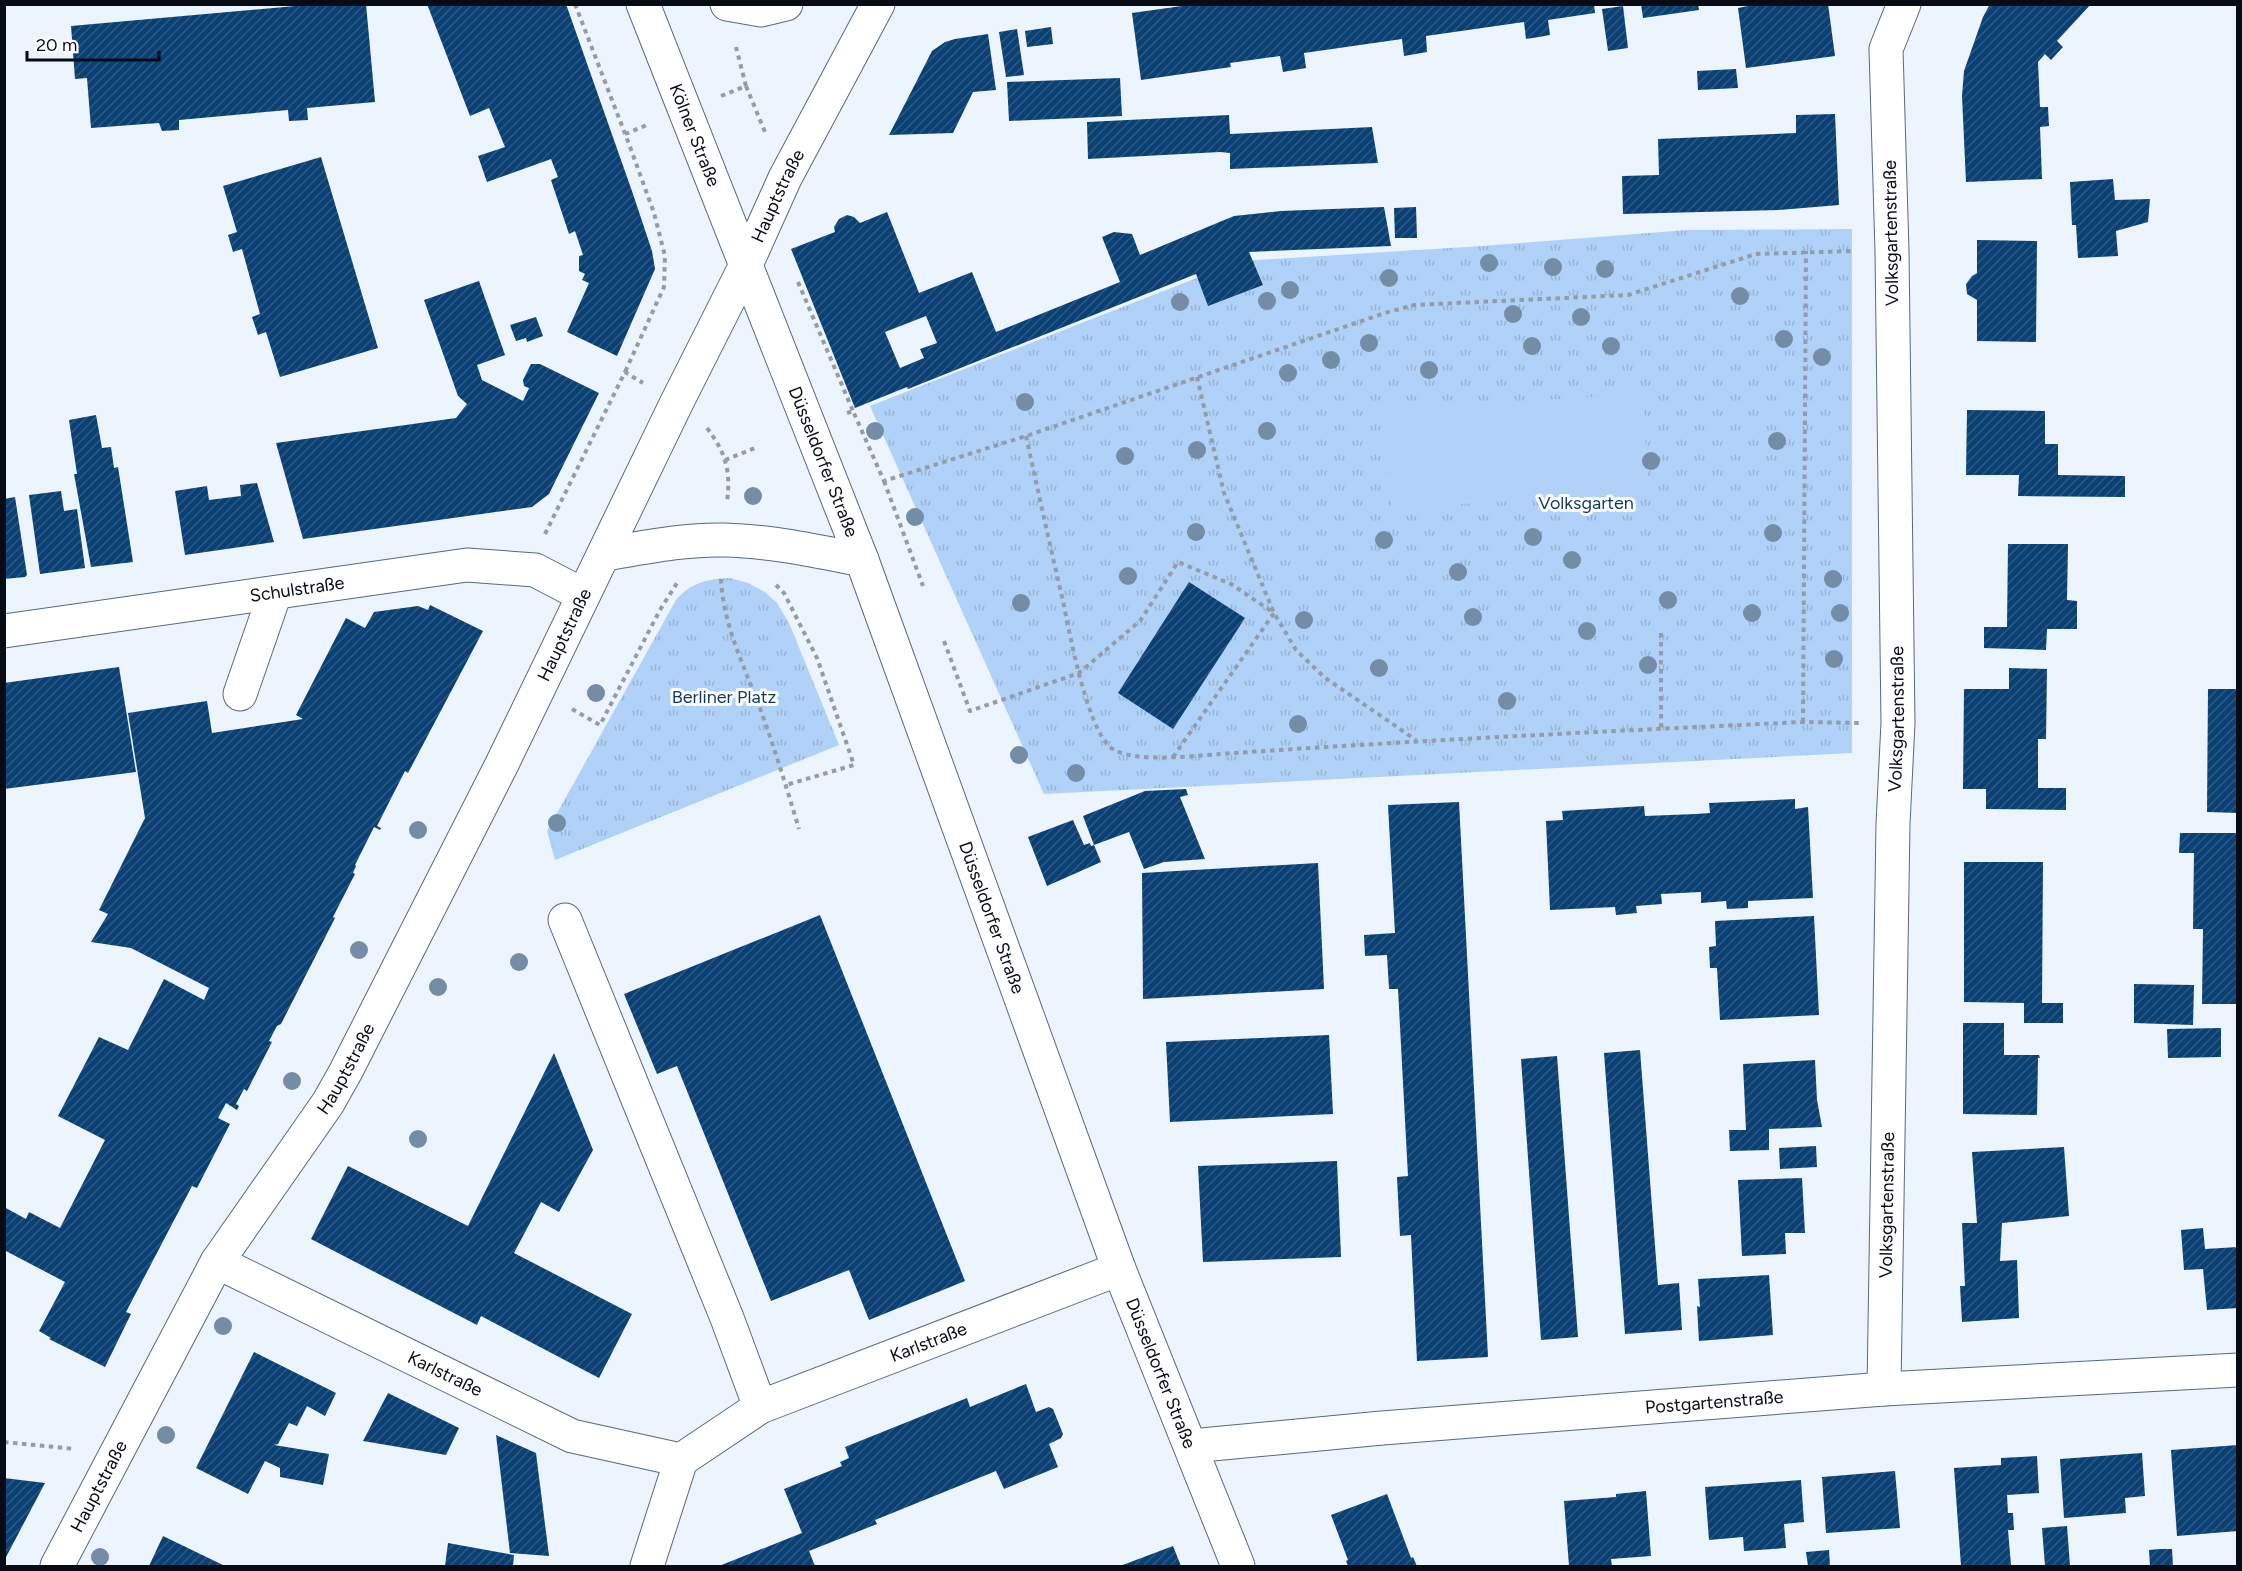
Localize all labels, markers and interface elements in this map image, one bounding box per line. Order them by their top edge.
scale bar [27,24,159,62]
text: 20 m [36,34,77,56]
street label: Kölner Straße [664,81,725,190]
street label: Hauptstraße [746,145,809,246]
street label: Volksgartenstraße [1879,160,1903,306]
street label: Düsseldorfer Straße [784,383,863,541]
park label: Volksgarten [1538,492,1634,514]
street label: Schulstraße [248,572,346,607]
street label: Hauptstraße [533,585,596,685]
street label: Volksgartenstraße [1884,646,1909,793]
park label: Berliner Platz [672,686,776,708]
street label: Düsseldorfer Straße [954,839,1029,997]
street label: Hauptstraße [312,1019,380,1119]
street label: Volksgartenstraße [1875,1132,1899,1278]
street label: Düsseldorfer Straße [1121,1295,1201,1452]
street label: Karlstraße [887,1317,970,1367]
street label: Karlstraße [404,1346,486,1401]
street label: Postgartenstraße [1644,1386,1784,1419]
street label: Hauptstraße [66,1437,132,1536]

